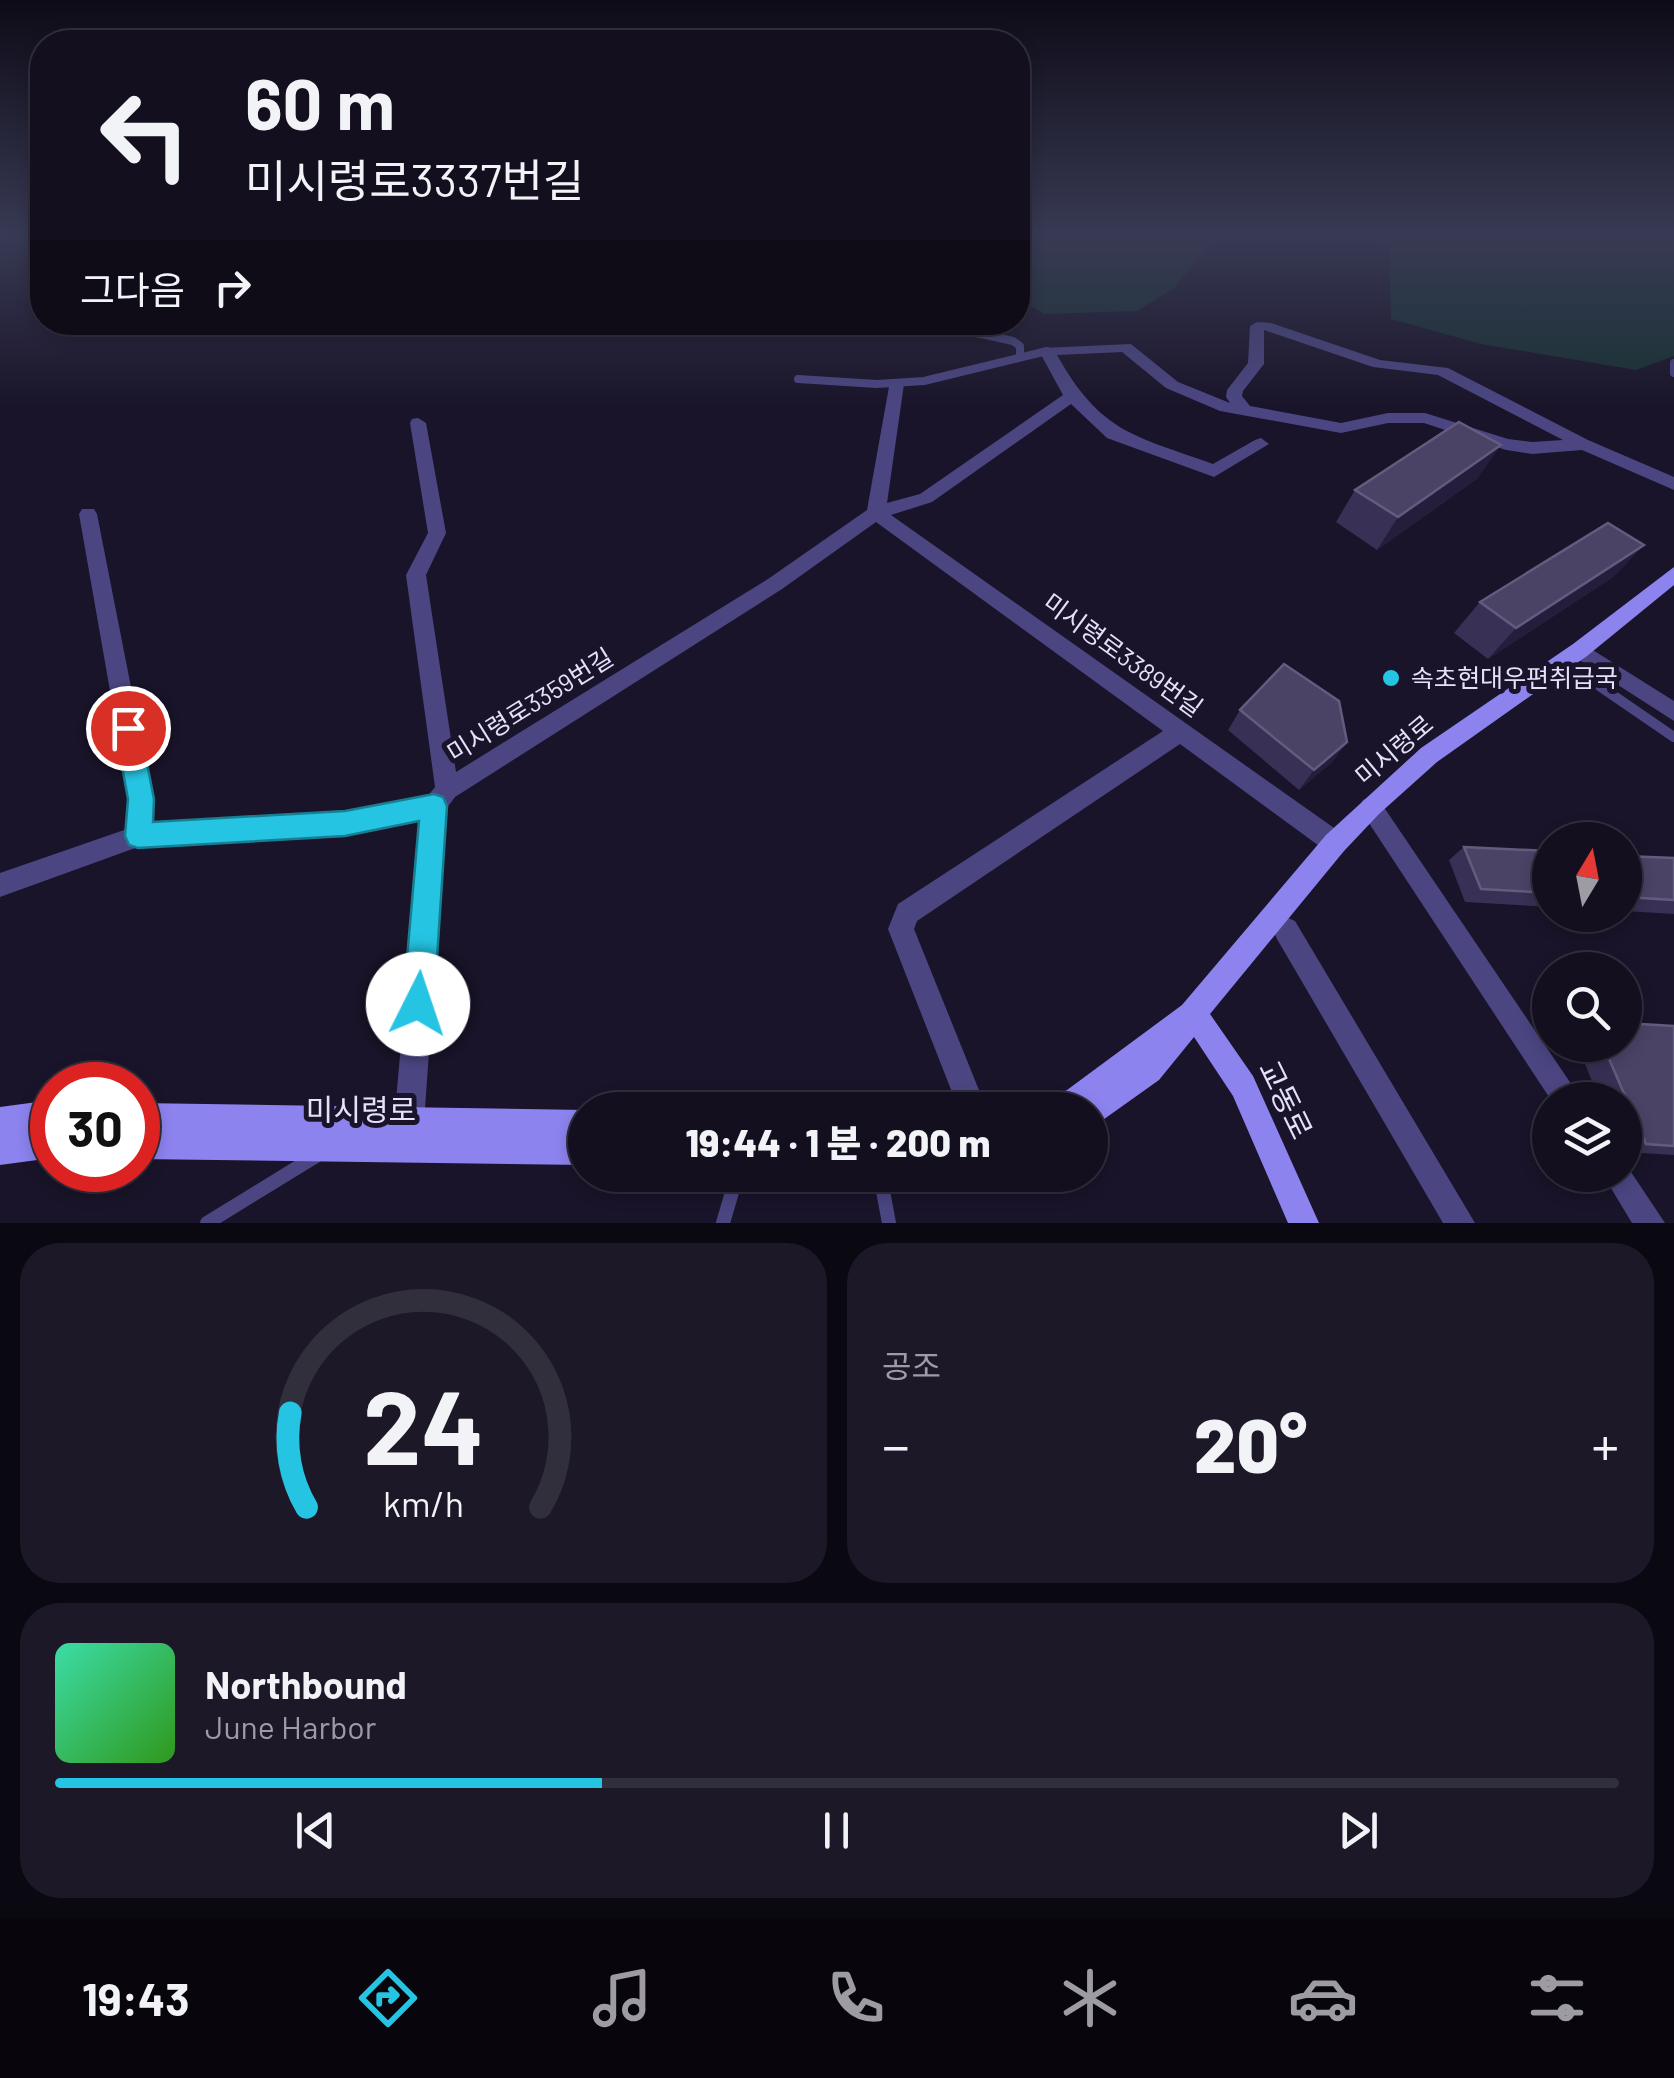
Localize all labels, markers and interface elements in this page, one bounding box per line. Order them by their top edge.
text: 60 m [245,60,395,144]
icon: left [80,70,210,200]
text: 미시령로3337번길 [245,152,584,206]
icon: right [205,260,260,315]
text: 그다음 [80,266,185,312]
street label: 미시령로3389번길 [1038,586,1209,722]
street label: 미시령로3359번길 [441,641,618,767]
place label: 속초현대우편취급국 [1411,662,1618,692]
marker: 속초현대우편취급국 [1380,667,1402,689]
pin [86,686,171,771]
icon: arrive [101,701,156,756]
street label: 미시령로 [1348,708,1438,790]
north arrow [1532,822,1642,932]
map controls [1532,822,1642,1192]
position arrow [366,952,470,1056]
button: search [1532,952,1642,1062]
street label: 교동로 [1252,1054,1321,1144]
speed limit sign: 30 [30,1062,160,1192]
button: layers [1532,1082,1642,1192]
street label: 미시령로 [306,1091,416,1127]
text: 19:44 · 1 분 · 200 m [686,1119,990,1165]
text: 공조 [882,1346,941,1384]
text: 24 [363,1361,484,1486]
text: 20° [1194,1398,1307,1488]
text: − [882,1411,910,1477]
text: + [1591,1411,1619,1477]
text: km/h [383,1481,464,1524]
text: Northbound [205,1661,407,1707]
text: June Harbor [205,1707,376,1745]
icon: previous [288,1803,343,1858]
icon: pause [809,1803,864,1858]
icon: next [1331,1803,1386,1858]
icon: directions [353,1963,423,2033]
icon: music [587,1963,657,2033]
icon: phone [821,1963,891,2033]
icon: climate [1055,1963,1125,2033]
icon: car [1288,1963,1358,2033]
icon: filters [1522,1963,1592,2033]
text: 19:43 [82,1971,190,2025]

